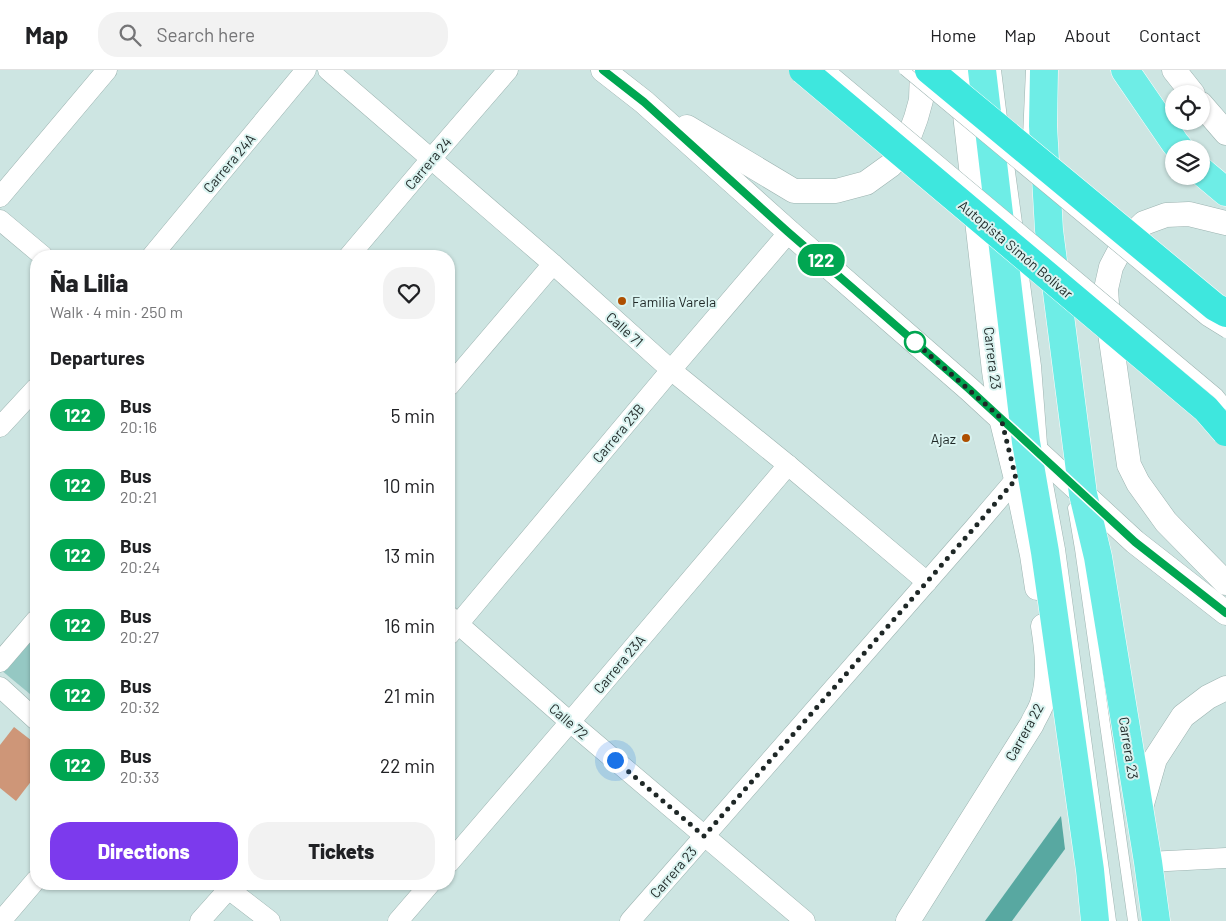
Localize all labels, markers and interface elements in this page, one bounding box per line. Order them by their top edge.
search box [98,12,448,57]
text: Map [25,20,68,49]
icon: search [116,21,144,49]
text: Search here [156,23,255,46]
text: Home [930,24,976,46]
text: Map [1004,24,1036,46]
text: About [1064,24,1111,46]
text: Contact [1139,24,1201,46]
map controls [1165,85,1210,185]
button: locate [1165,85,1210,130]
street label: Carrera 24A [199,130,259,196]
street label: Carrera 24 [401,133,455,193]
button: layers [1165,140,1210,185]
street label: Autopista Simón Bolívar [955,196,1077,302]
line badge: 122 [792,244,850,276]
text: 122 [808,249,834,271]
button: heart [383,267,435,319]
text: Ña Lilia [50,268,128,297]
place label: Familia Varela [632,293,716,310]
marker: Familia Varela [616,295,628,307]
text: Walk · 4 min · 250 m [50,302,183,321]
street label: Calle 71 [603,308,647,350]
street label: Carrera 23 [981,326,1005,390]
unlabelled marker [904,331,926,353]
text: Departures [50,346,145,369]
text: Bus [120,394,152,417]
street label: Carrera 23B [588,400,648,466]
text: 122 [64,404,91,426]
text: 5 min [391,404,435,427]
text: 20:16 [120,417,157,436]
place label: Ajaz [931,430,956,447]
marker: Ajaz [960,432,972,444]
text: Bus [120,464,152,487]
text: 122 [64,474,91,496]
text: 10 min [383,474,435,497]
text: 20:21 [120,487,157,506]
text: Bus [120,534,152,557]
text: 122 [64,544,91,566]
text: 13 min [384,544,435,567]
text: 20:24 [120,557,160,576]
text: Bus [120,604,152,627]
text: 122 [64,614,91,636]
text: 16 min [384,614,435,637]
text: 20:27 [120,627,159,646]
street label: Carrera 23A [590,631,649,697]
text: Bus [120,674,152,697]
text: 122 [64,684,91,706]
text: 21 min [384,684,435,707]
text: 20:32 [120,697,160,716]
street label: Calle 72 [546,699,592,743]
street label: Carrera 22 [1001,700,1047,764]
street label: Carrera 23 [1116,716,1142,780]
text: Bus [120,744,152,767]
your location [603,748,628,773]
text: 122 [64,754,91,776]
text: 22 min [380,754,435,777]
text: 20:33 [120,767,160,786]
button: Directions [50,822,238,880]
button: Tickets [248,822,435,880]
street label: Carrera 23 [646,843,700,901]

